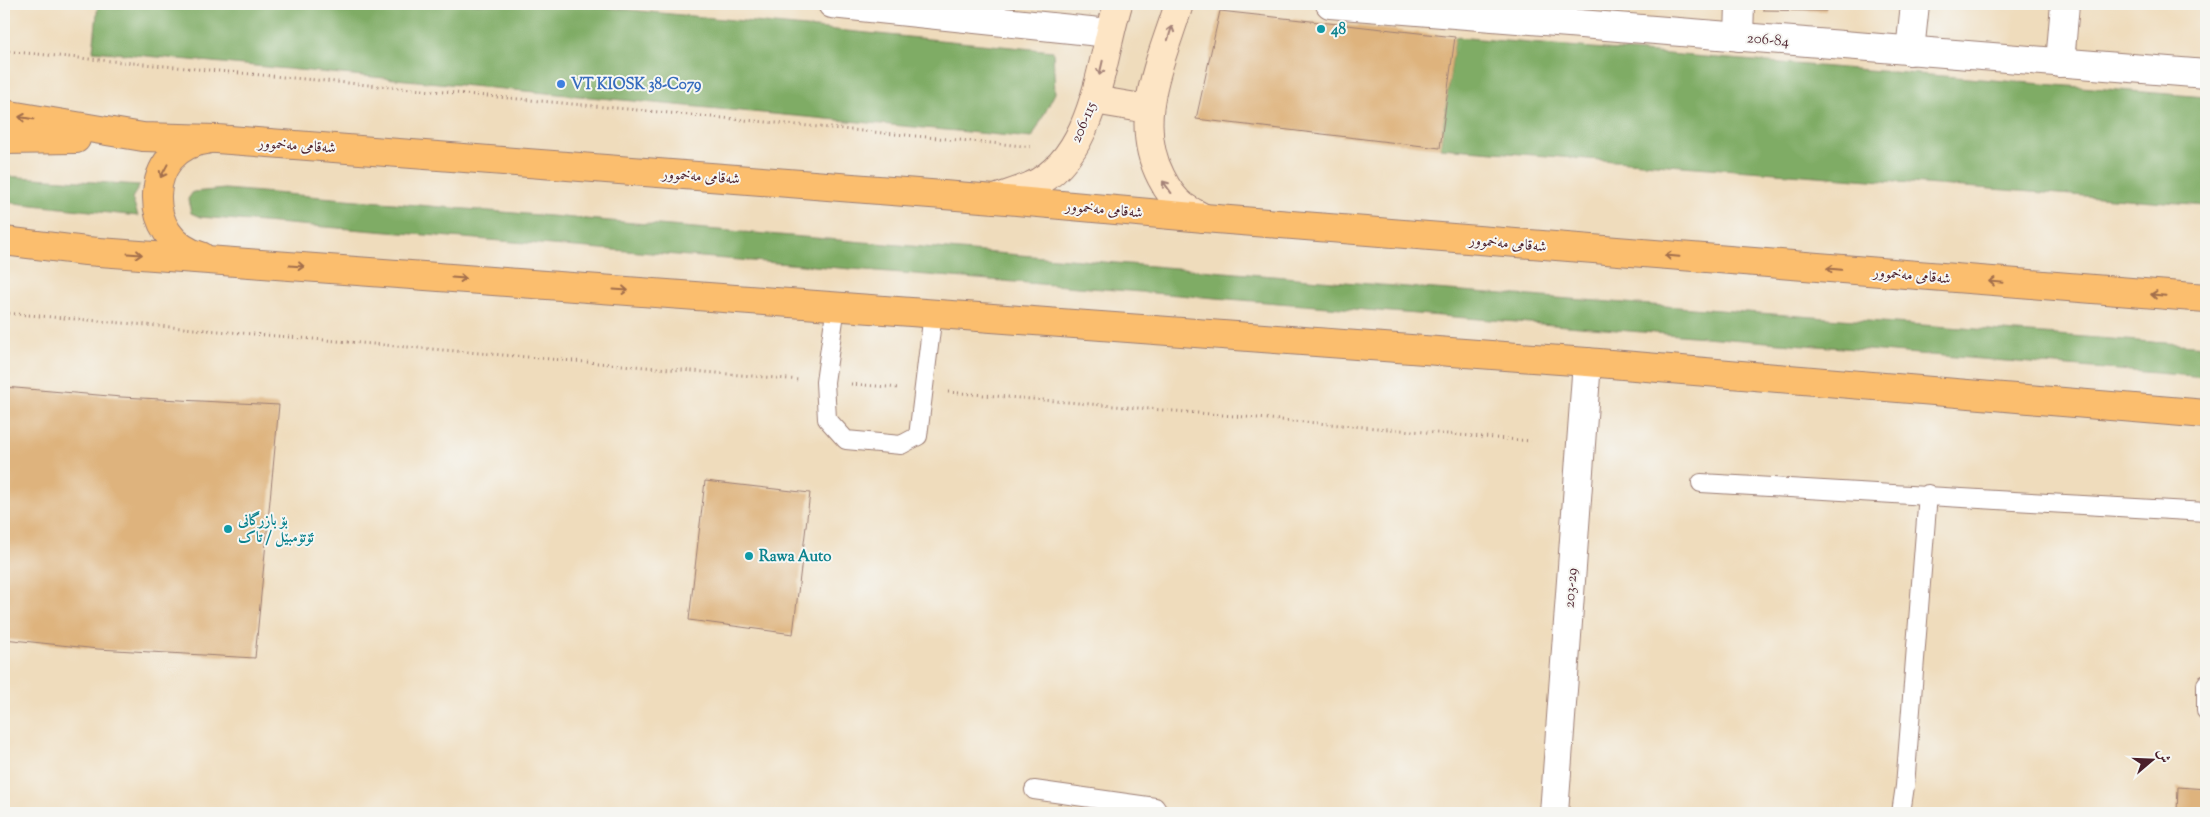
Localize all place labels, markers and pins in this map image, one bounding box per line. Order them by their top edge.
place label: 48 [1330,20,1347,41]
marker: 48 [1315,23,1327,35]
place label: VT KIOSK 38-C079 [571,75,701,96]
marker: VT KIOSK 38-C079 [555,78,567,90]
place label: بۆ بازرگانى ئۆتۆمبێل / تاک [237,510,315,549]
marker: بۆ بازرگانى ئۆتۆمبێل / تاک [222,523,234,535]
place label: Rawa Auto [759,547,831,568]
marker: Rawa Auto [743,550,755,562]

